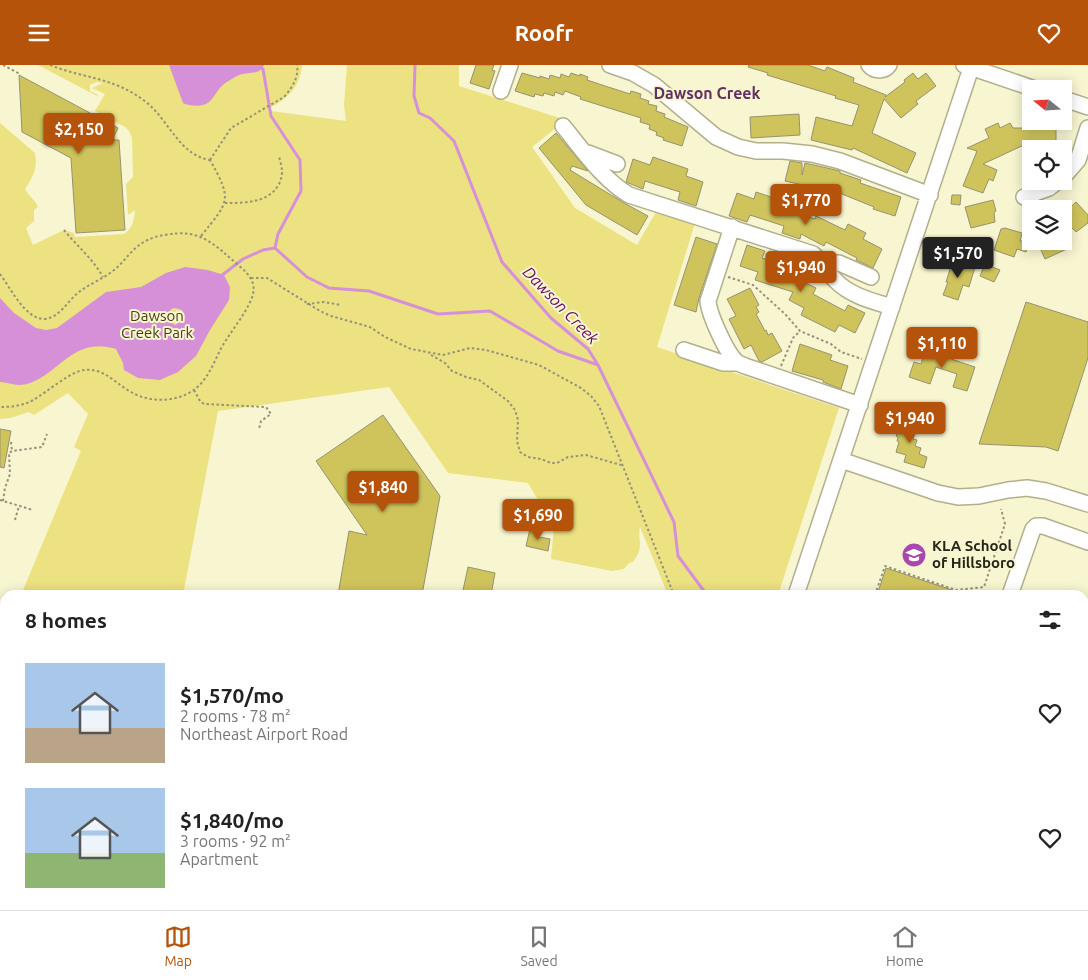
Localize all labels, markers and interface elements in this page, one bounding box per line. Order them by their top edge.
icon: menu [25,19,53,47]
icon: heart [1035,19,1063,47]
text: Roofr [515,20,573,45]
north arrow [1022,80,1072,130]
map controls [1022,80,1072,250]
district label: Dawson Creek [653,84,761,102]
pin: $2,150 [38,113,120,155]
text: $2,150 [54,120,104,138]
button: locate [1022,140,1072,190]
pin: $1,770 [765,184,847,226]
text: $1,770 [781,191,831,209]
button: layers [1022,200,1072,250]
pin: $1,570 [917,237,999,279]
text: $1,570 [933,244,983,262]
pin: $1,940 [760,251,842,293]
text: $1,940 [776,258,826,276]
water label: Dawson Creek [520,262,603,348]
park label: Dawson Creek Park [121,307,194,341]
pin: $1,110 [901,327,983,369]
text: $1,110 [917,334,967,352]
pin: $1,940 [869,401,951,444]
text: $1,940 [885,409,935,427]
pin: $1,840 [342,471,424,513]
text: $1,840 [358,478,408,496]
pin: $1,690 [497,499,579,541]
text: $1,690 [513,506,563,524]
place label: KLA School of Hillsboro [932,537,1015,571]
school or university icon: KLA School of Hillsboro [901,542,927,568]
icon: filters [1036,606,1064,634]
text: 8 homes [25,608,107,632]
icon: home [65,683,125,743]
text: $1,570/mo [180,683,284,707]
icon: heart [1036,699,1064,727]
text: 2 rooms · 78 m² [180,707,291,725]
text: Northeast Airport Road [180,725,348,743]
icon: home [65,808,125,868]
text: $1,840/mo [180,808,284,832]
icon: heart [1036,824,1064,852]
text: 3 rooms · 92 m² [180,832,291,850]
text: Apartment [180,850,258,868]
tab: Map [164,923,192,969]
tab: Saved [520,923,558,969]
tab: Home [886,923,924,969]

